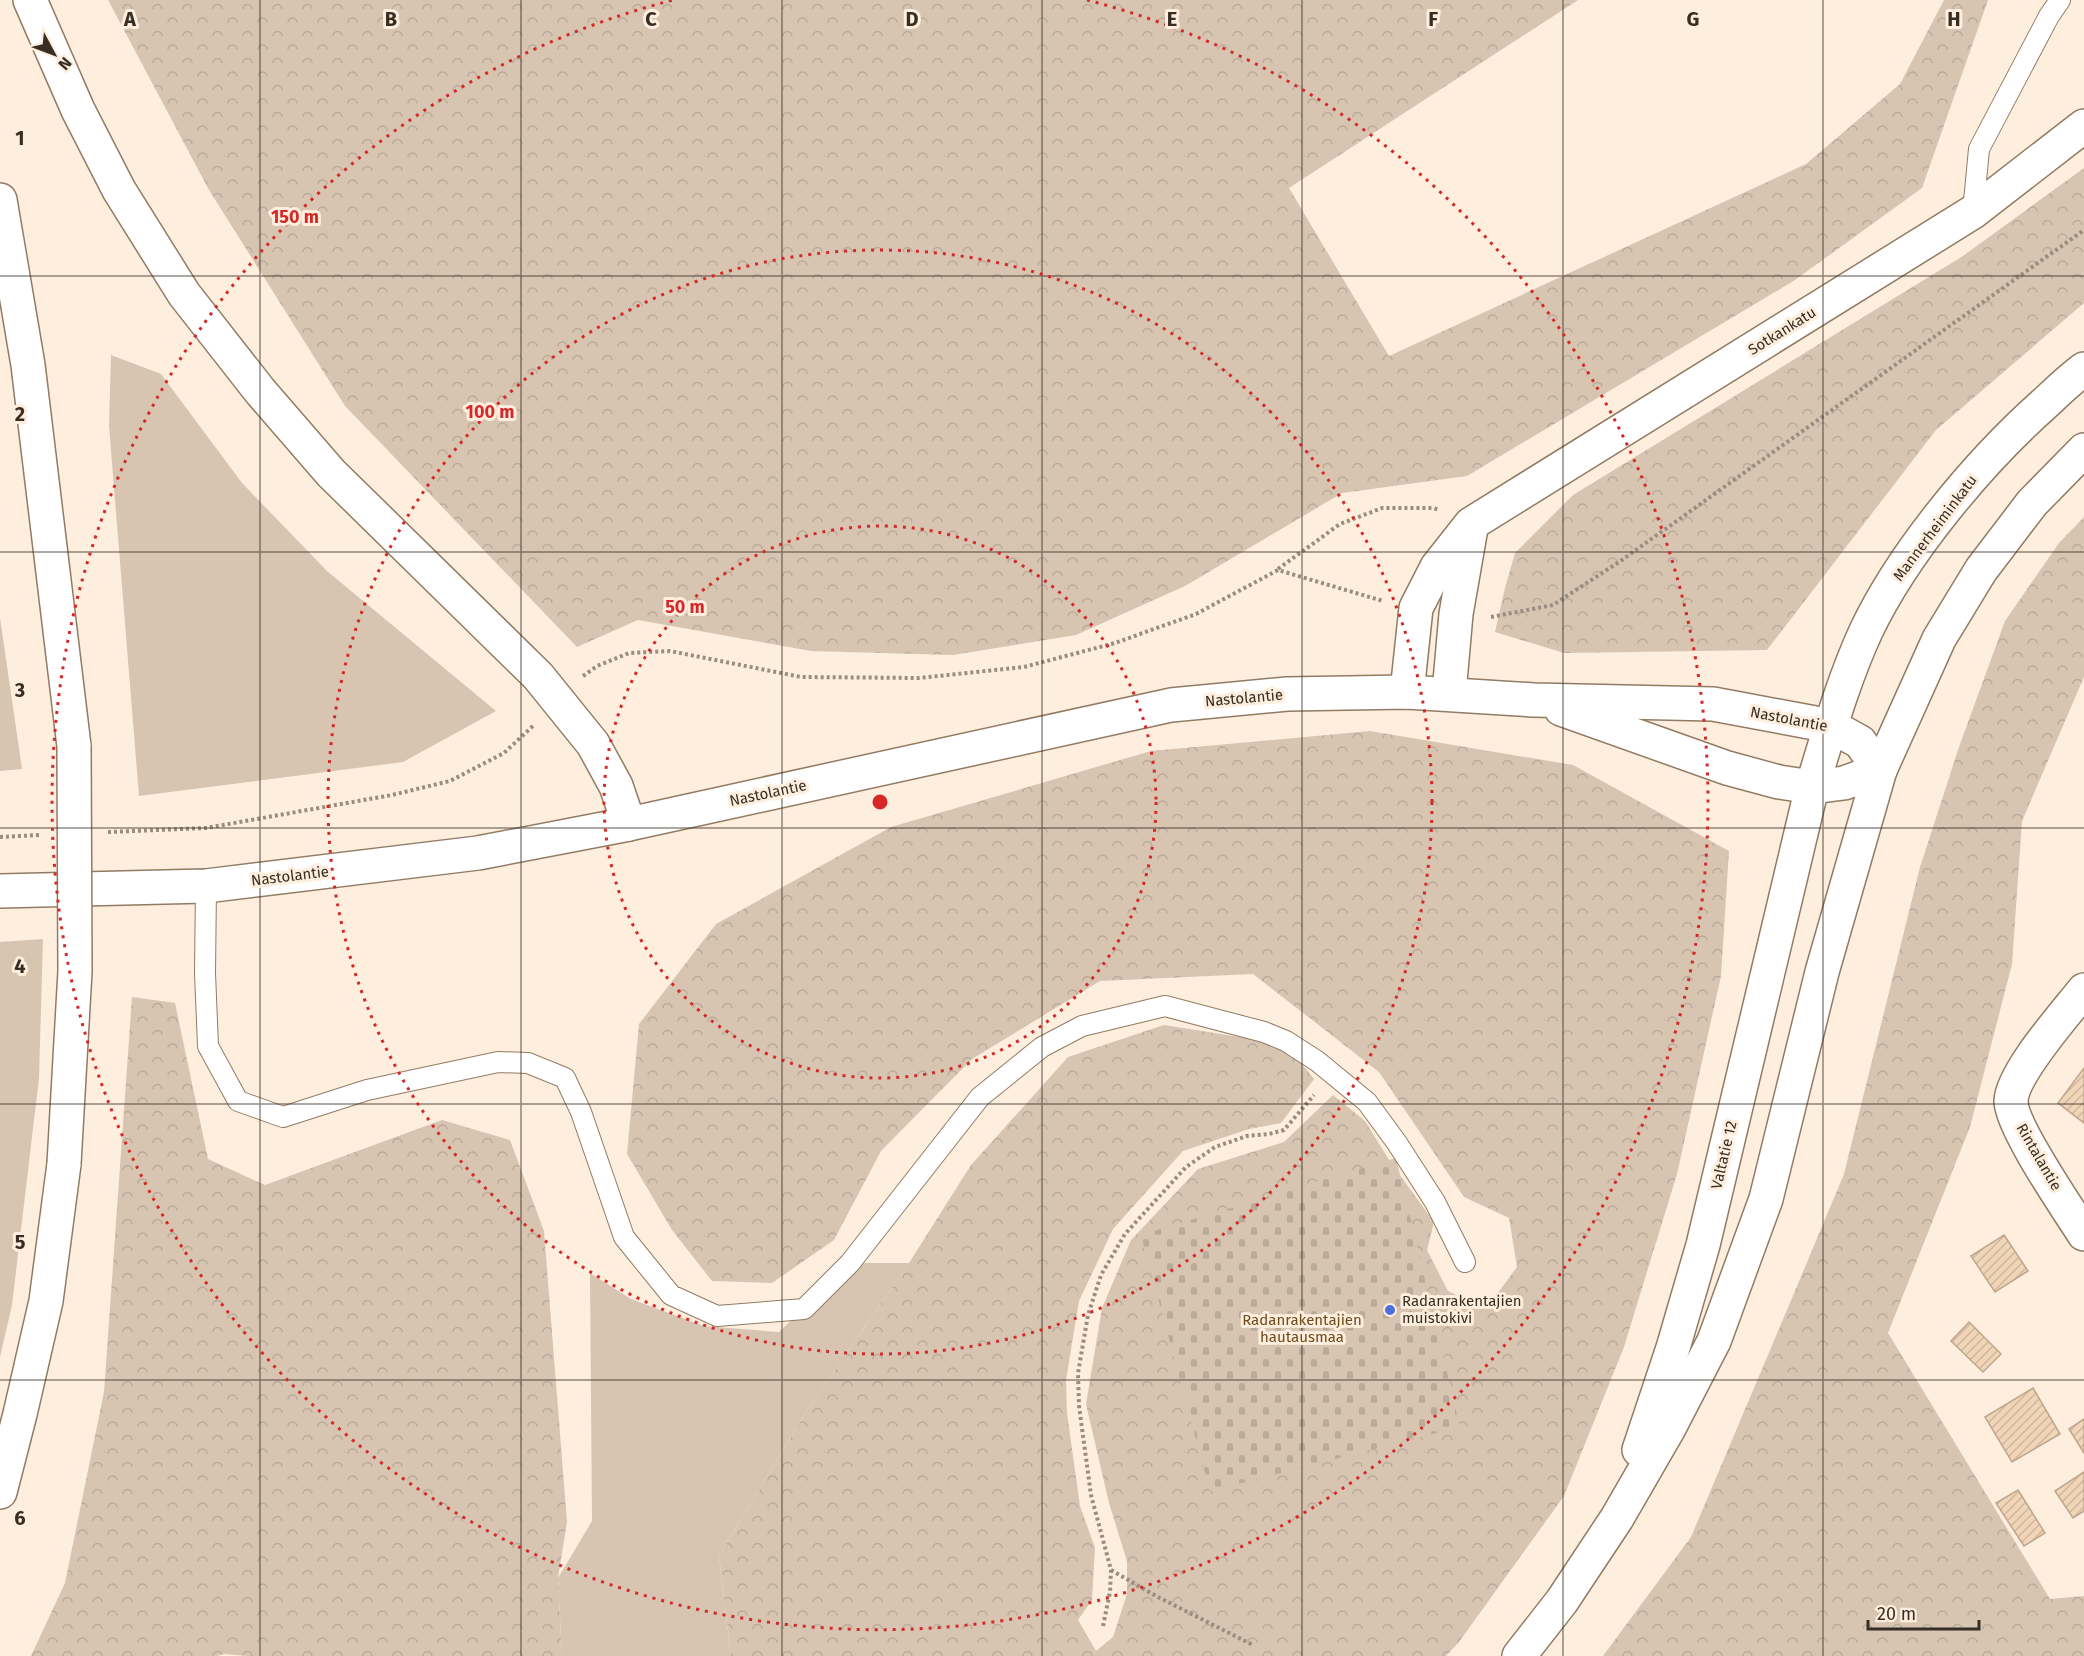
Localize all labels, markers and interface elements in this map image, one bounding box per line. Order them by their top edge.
text: A [123,7,137,31]
text: B [385,7,397,31]
text: C [645,7,657,31]
text: D [905,7,919,31]
text: E [1167,7,1177,31]
text: F [1428,7,1438,31]
text: G [1687,7,1699,31]
text: H [1947,7,1961,31]
north arrow [24,24,84,84]
text: N [54,53,76,74]
text: 1 [15,126,25,150]
text: 150 m [271,206,319,228]
street label: Sotkankatu [1745,303,1819,359]
text: 100 m [466,401,514,423]
text: 2 [15,402,25,426]
street label: Mannerheiminkatu [1889,471,1981,585]
text: 50 m [665,596,705,618]
text: 3 [14,678,25,702]
street label: Nastolantie [1204,686,1284,710]
street label: Nastolantie [1749,703,1829,735]
street label: Nastolantie [728,776,808,810]
centre of rings [870,792,890,812]
street label: Nastolantie [250,862,330,890]
text: 4 [14,954,26,978]
street label: Valtatie 12 [1707,1119,1741,1191]
street label: Rintalantie [2013,1120,2065,1194]
text: 5 [15,1230,26,1254]
place label: Radanrakentajien muistokivi [1402,1292,1522,1327]
marker: Radanrakentajien muistokivi [1383,1303,1397,1317]
park label: Radanrakentajien hautausmaa [1242,1311,1362,1346]
text: 6 [14,1506,26,1530]
scale bar [1868,1593,1979,1631]
text: 20 m [1877,1603,1916,1625]

